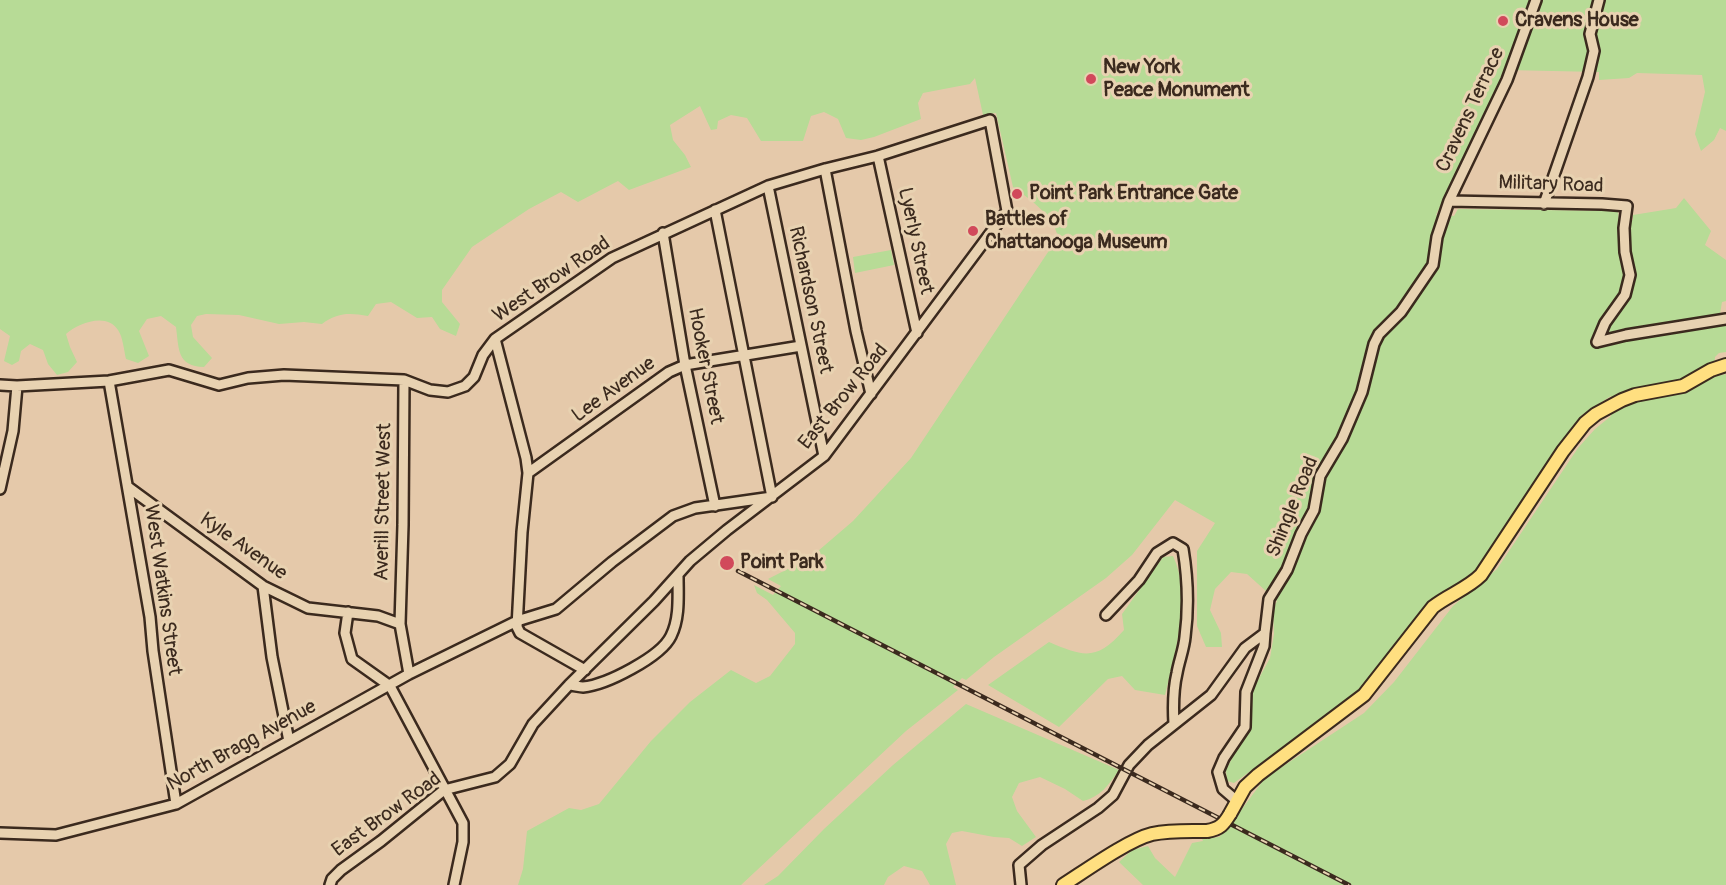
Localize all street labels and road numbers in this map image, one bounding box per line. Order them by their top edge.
street label: Cravens Terrace [1432,44,1510,176]
street label: Military Road [1498,171,1604,199]
street label: Lyerly Street [892,185,938,297]
street label: Richardson Street [783,224,837,376]
street label: West Brow Road [489,232,615,328]
street label: Hooker Street [682,306,728,426]
street label: East Brow Road [794,339,894,455]
street label: Lee Avenue [568,352,660,428]
street label: Averill Street West [371,423,397,581]
street label: Shingle Road [1262,453,1324,561]
street label: West Watkins Street [138,503,186,677]
street label: Kyle Avenue [195,508,291,586]
street label: North Bragg Avenue [163,695,321,797]
street label: East Brow Road [328,767,446,863]

